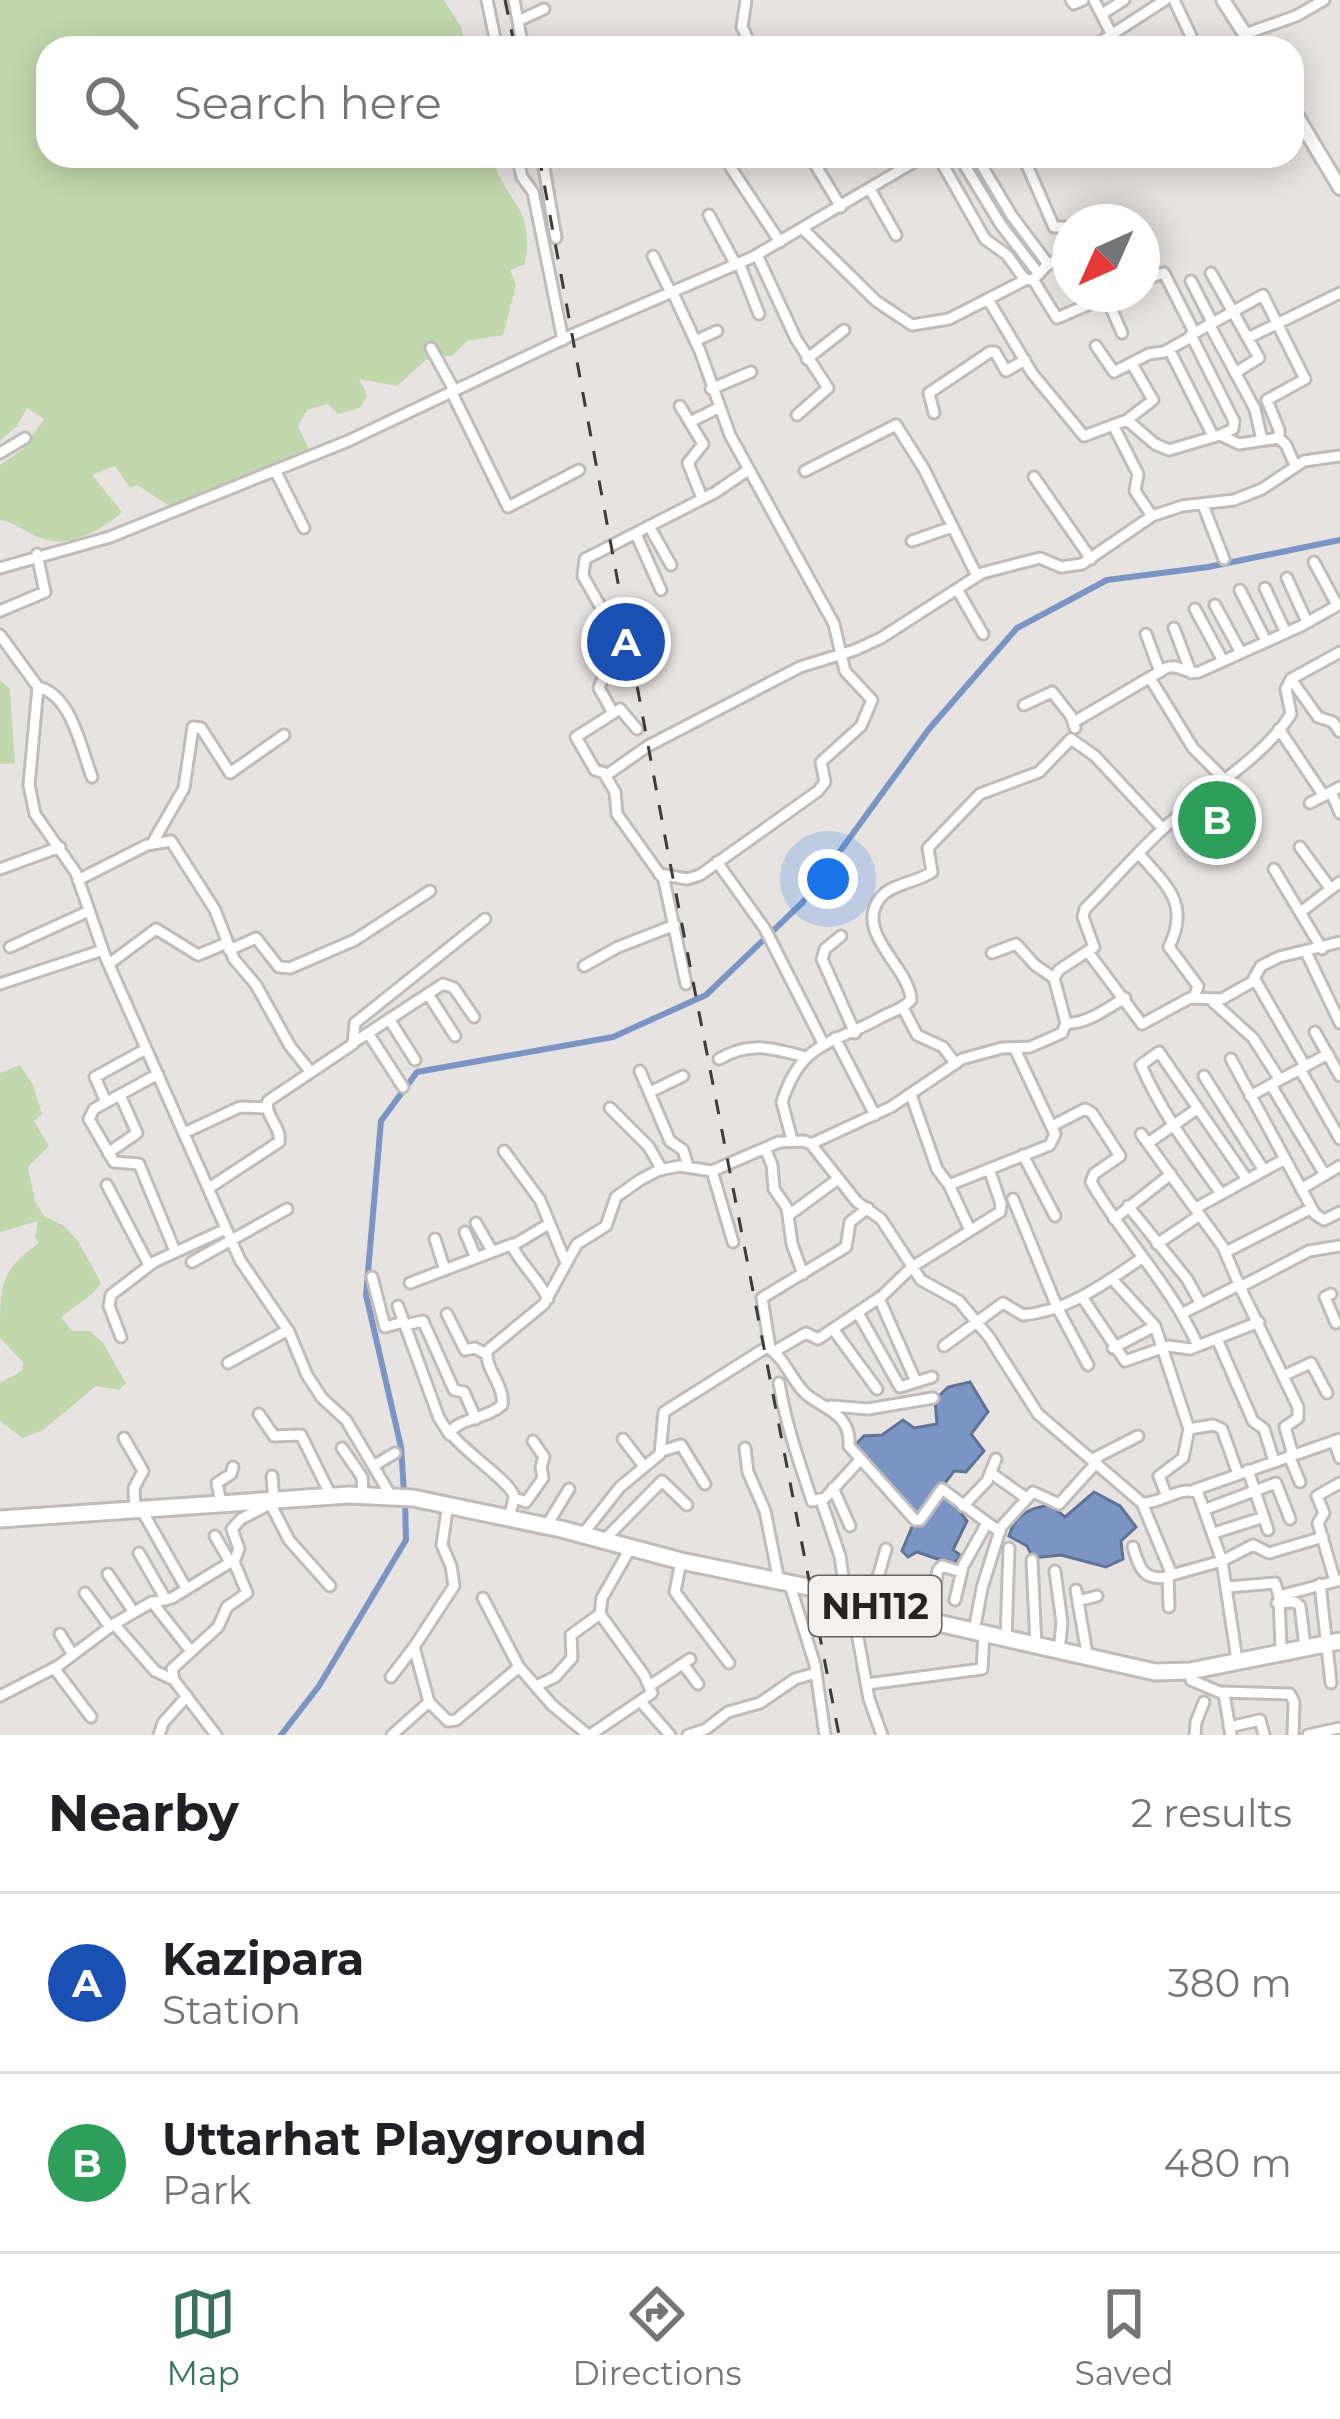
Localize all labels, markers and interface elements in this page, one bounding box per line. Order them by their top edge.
search box [36,36,1304,168]
icon: search [78,69,144,135]
text: Search here [174,75,442,130]
north arrow [1052,204,1160,312]
pin: A [587,597,665,687]
pin: B [1178,775,1256,865]
your location [798,849,858,909]
road number: NH112 [809,1576,941,1636]
text: Nearby [48,1782,239,1844]
text: 2 results [1131,1789,1292,1837]
text: Kazipara [162,1931,364,1986]
text: A [72,1959,102,2007]
text: 380 m [1168,1959,1292,2007]
text: Station [162,1986,301,2034]
text: Uttarhat Playground [162,2111,647,2166]
text: B [72,2139,102,2187]
text: 480 m [1164,2139,1292,2187]
text: Park [162,2166,251,2214]
tab: Map [166,2281,240,2393]
tab: Directions [573,2281,742,2393]
tab: Saved [1074,2281,1174,2393]

